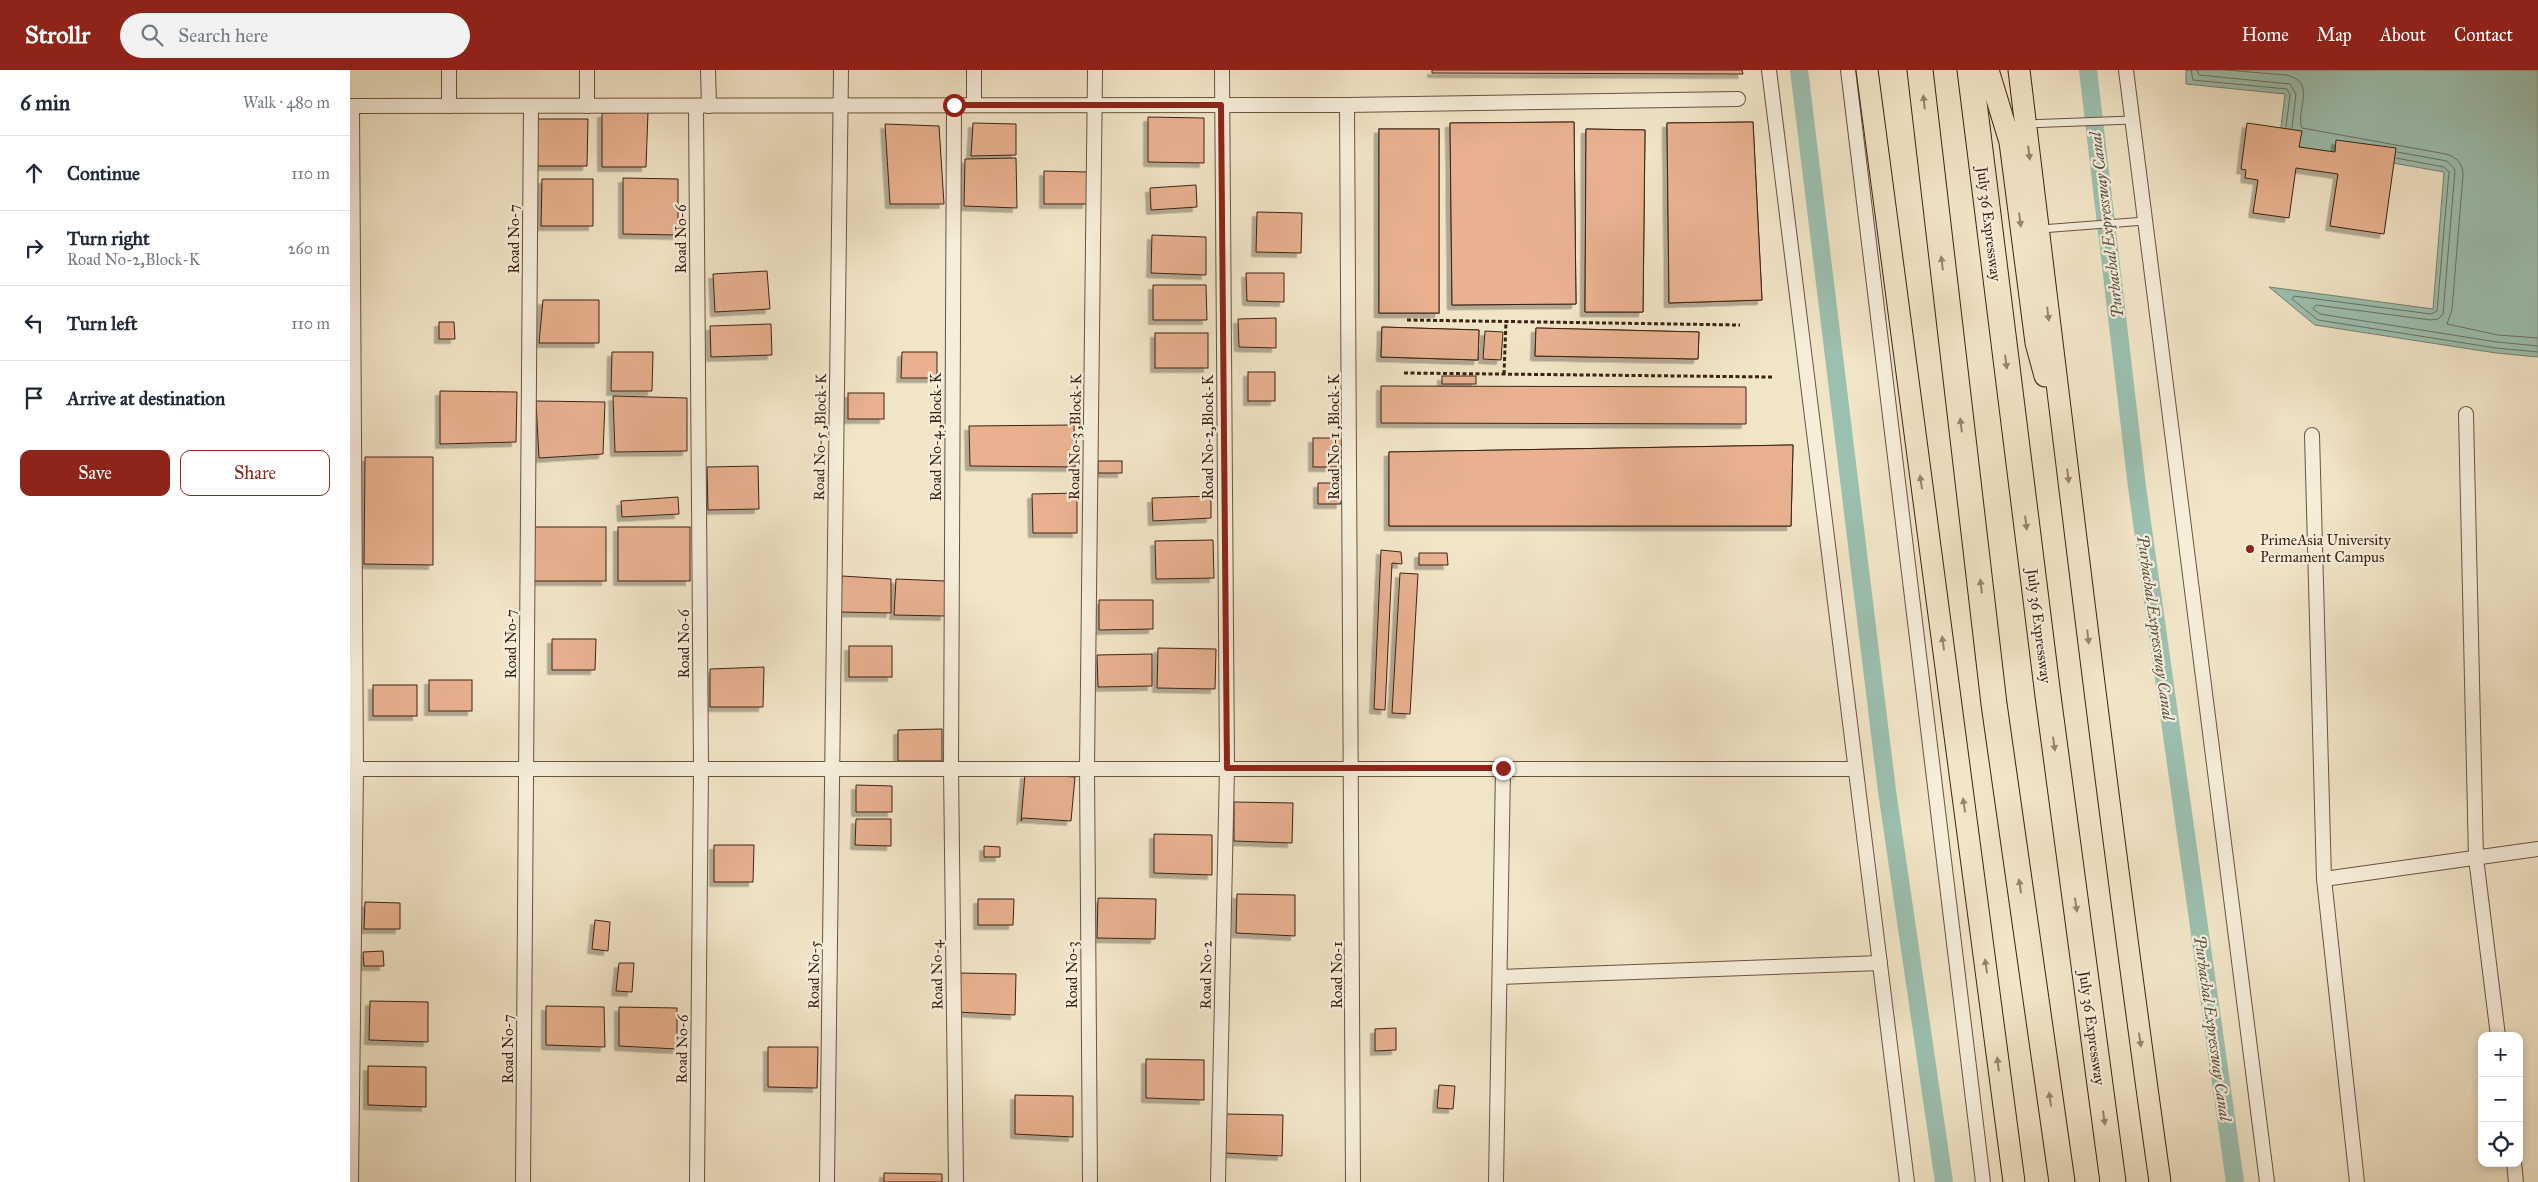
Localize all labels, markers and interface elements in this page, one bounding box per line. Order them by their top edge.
search box [120,13,470,58]
text: Strollr [25,20,90,50]
icon: search [138,21,166,49]
text: Search here [178,24,268,47]
text: Home [2242,24,2289,46]
text: Map [2317,24,2352,46]
text: About [2380,24,2426,46]
text: Contact [2454,24,2513,46]
text: 6 min [20,90,70,116]
text: Walk · 480 m [243,93,330,112]
one-way arrow [1920,93,1928,109]
route start [943,94,966,117]
water label: Purbachal Expressway Canal [2085,129,2128,319]
one-way arrow [2025,145,2033,161]
icon: ahead [20,159,48,187]
text: Continue [67,162,140,185]
text: 110 m [291,164,330,183]
street label: July 36 Expressway [1972,164,2005,283]
street label: Road No-6 [672,203,690,274]
street label: Road No-7 [505,204,523,274]
one-way arrow [2016,212,2024,228]
text: Turn right [67,227,150,250]
icon: right [20,234,48,262]
text: 260 m [288,239,330,258]
text: Road No-2,Block-K [67,250,200,269]
one-way arrow [1938,255,1946,271]
one-way arrow [2044,307,2052,323]
icon: left [20,309,48,337]
text: Turn left [67,312,137,335]
text: 110 m [291,314,330,333]
one-way arrow [2002,354,2010,370]
street label: Road No-4 ,Block-K [927,372,945,501]
street label: Road No-5 ,Block-K [810,373,830,501]
street label: Road No-3 ,Block-K [1065,373,1085,500]
street label: Road No-2,Block-K [1199,374,1217,499]
street label: Road No-1 ,Block-K [1325,374,1343,500]
icon: arrive [20,384,48,412]
text: Arrive at destination [67,387,225,410]
one-way arrow [1957,416,1965,432]
button: Save [20,450,170,496]
button: Share [180,450,330,496]
one-way arrow [2064,468,2072,484]
one-way arrow [1917,474,1925,490]
one-way arrow [2022,515,2030,531]
place label: PrimeAsia University Permament Campus [2260,531,2392,566]
water label: Purbachal Expressway Canal [2132,533,2178,723]
marker: PrimeAsia University Permament Campus [2244,543,2256,555]
street label: July 36 Expressway [2022,566,2055,685]
one-way arrow [1976,578,1984,594]
street label: Road No-6 [675,608,693,679]
street label: Road No-7 [502,609,520,679]
one-way arrow [2084,629,2092,645]
one-way arrow [1939,635,1947,651]
one-way arrow [2050,736,2058,752]
route end [1492,757,1515,780]
one-way arrow [1960,796,1968,812]
one-way arrow [2016,878,2024,894]
one-way arrow [2072,897,2080,913]
water label: Purbachal Expressway Canal [2189,934,2235,1124]
street label: Road No-4 [927,939,947,1010]
street label: Road No-2 [1196,940,1216,1010]
street label: Road No-5 [804,941,824,1009]
street label: Road No-3 [1063,941,1081,1009]
street label: Road No-1 [1328,941,1346,1009]
one-way arrow [1981,957,1989,973]
street label: July 36 Expressway [2074,968,2109,1087]
street label: Road No-6 [672,1013,692,1084]
street label: Road No-7 [499,1014,517,1084]
one-way arrow [2136,1032,2144,1048]
map controls [2478,1032,2523,1167]
button: + [2478,1032,2523,1077]
one-way arrow [1994,1056,2002,1072]
button: − [2478,1077,2523,1122]
one-way arrow [2046,1091,2054,1107]
one-way arrow [2101,1110,2109,1126]
button: locate [2478,1122,2523,1167]

